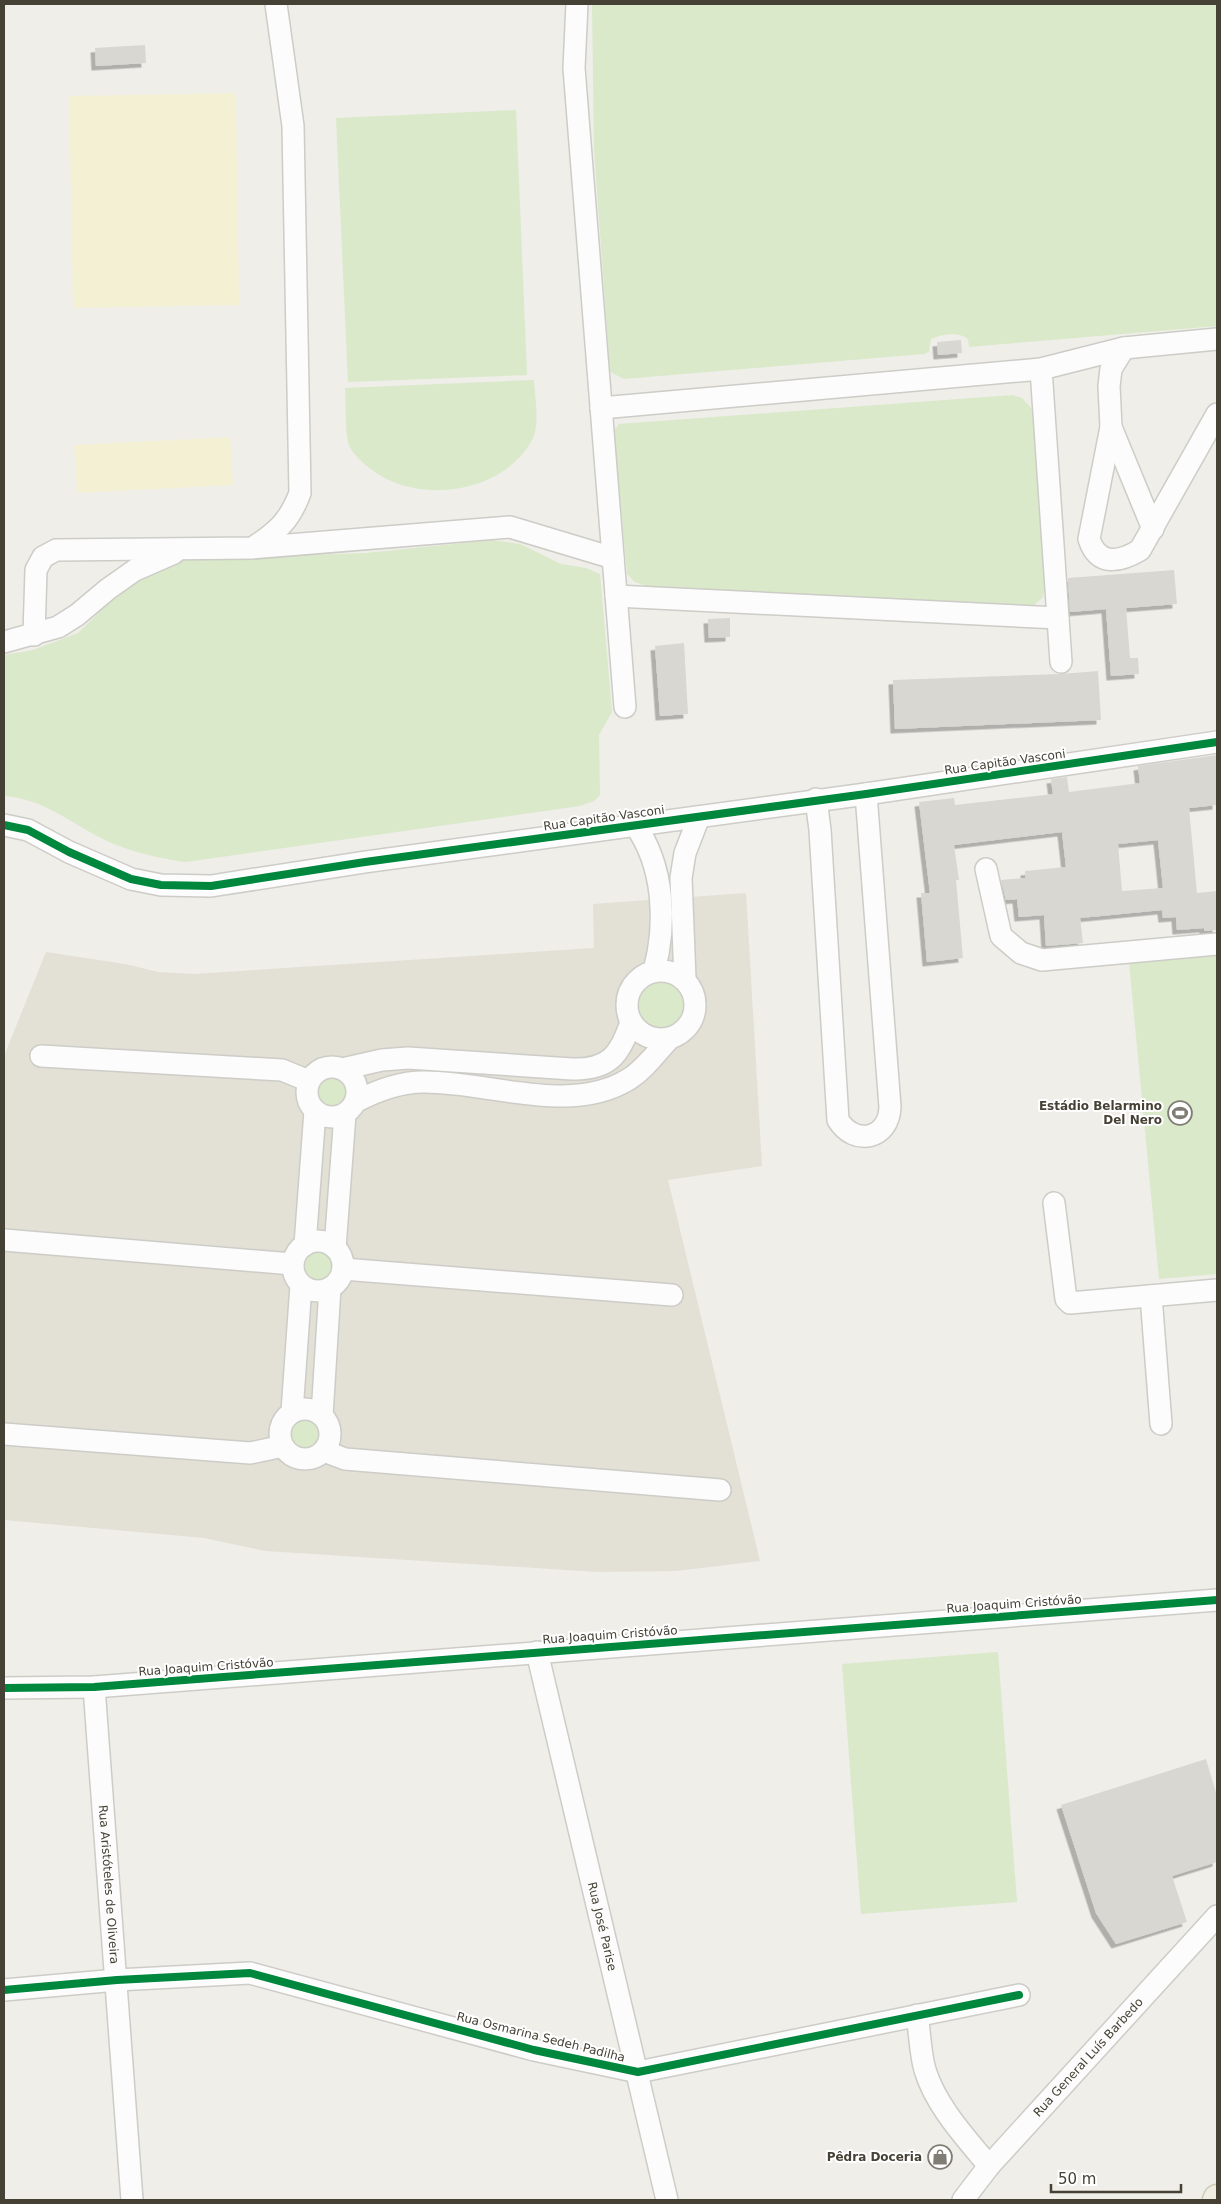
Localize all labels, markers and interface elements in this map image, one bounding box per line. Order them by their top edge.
street label: Rua Capitão Vasconi [944,747,1066,777]
street label: Rua Capitão Vasconi [543,803,665,833]
place label: Estádio Belarmino Del Nero [1039,1099,1162,1127]
sports icon: Estádio Belarmino Del Nero [1167,1100,1193,1126]
street label: Rua Joaquim Cristóvão [946,1592,1082,1616]
street label: Rua Joaquim Cristóvão [542,1623,678,1647]
street label: Rua Joaquim Cristóvão [138,1655,274,1679]
street label: Rua Aristóteles de Oliveira [96,1804,121,1965]
street label: Rua José Parise [585,1881,619,1972]
street label: Rua General Luís Barbedo [1031,1995,1146,2120]
street label: Rua Osmarina Sedeh Padilha [455,2009,627,2065]
shop icon: Pêdra Doceria [927,2144,953,2170]
place label: Pêdra Doceria [827,2150,922,2164]
scale bar [1051,2162,1181,2194]
text: 50 m [1058,2170,1096,2188]

